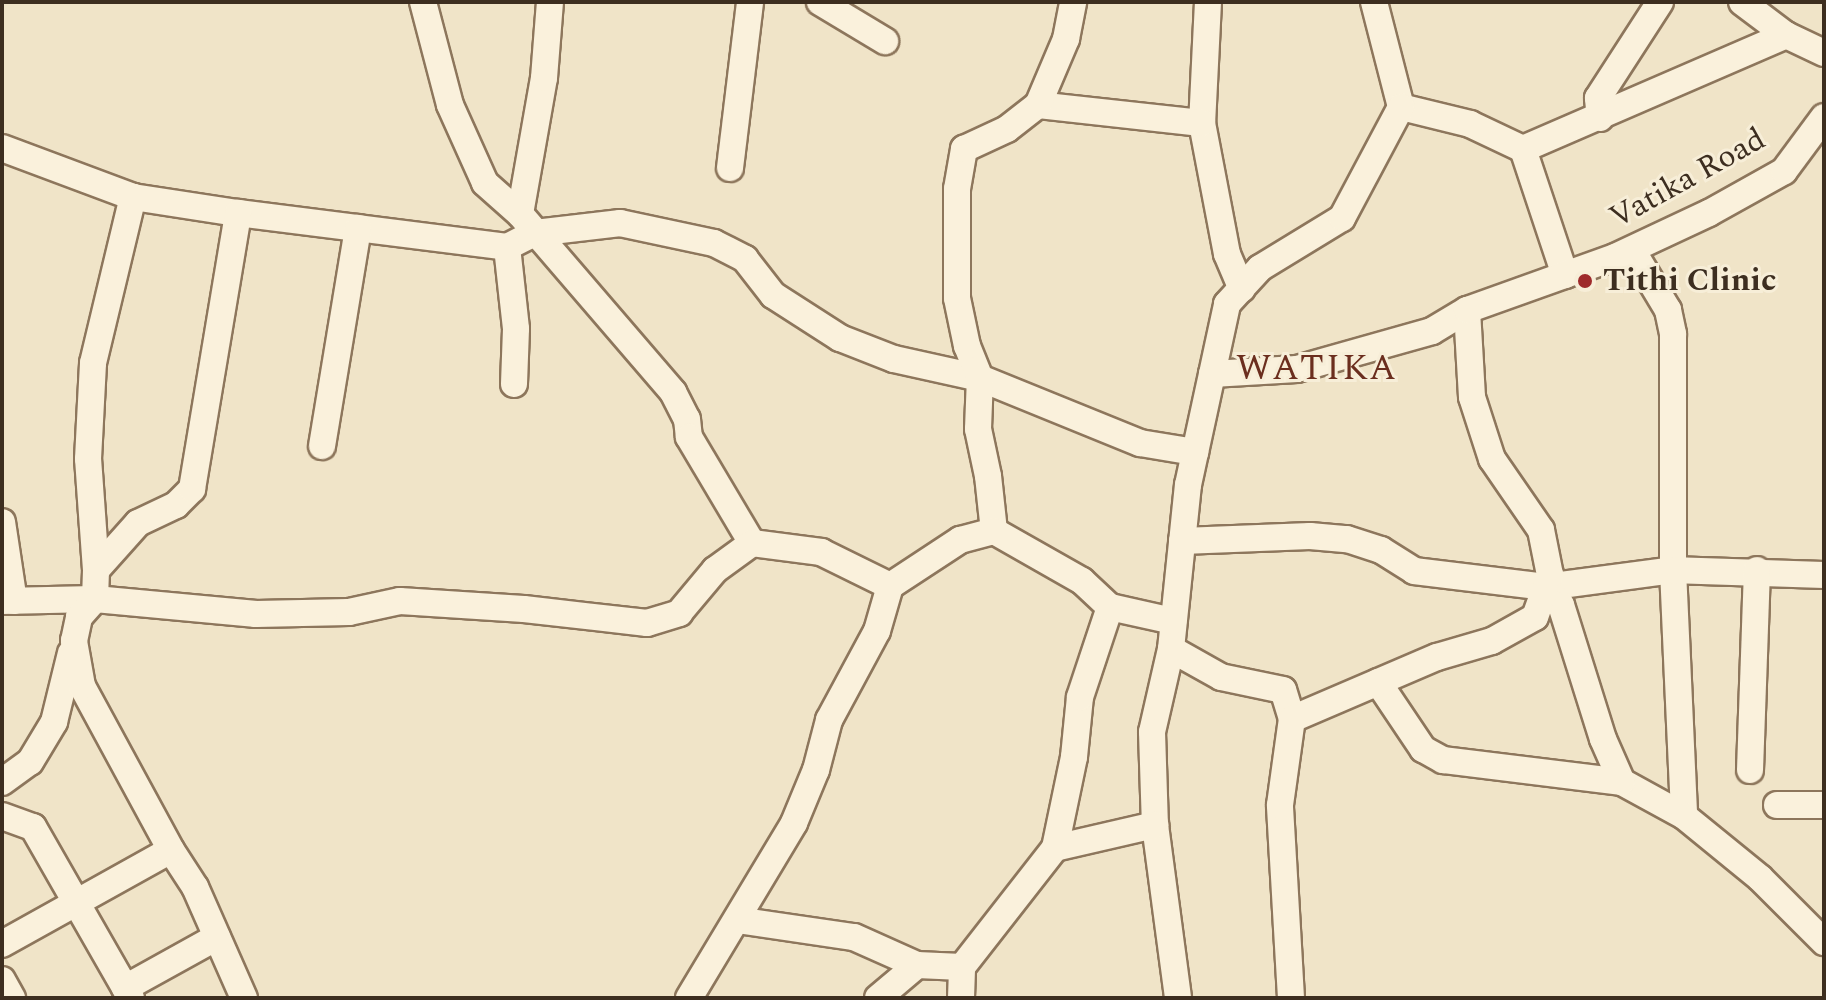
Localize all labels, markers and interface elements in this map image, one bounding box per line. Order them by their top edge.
street label: Vatika Road [1603,120,1773,238]
place label: Tithi Clinic [1603,262,1777,300]
marker: Tithi Clinic [1574,270,1596,292]
district label: WATIKA [1236,347,1398,391]

